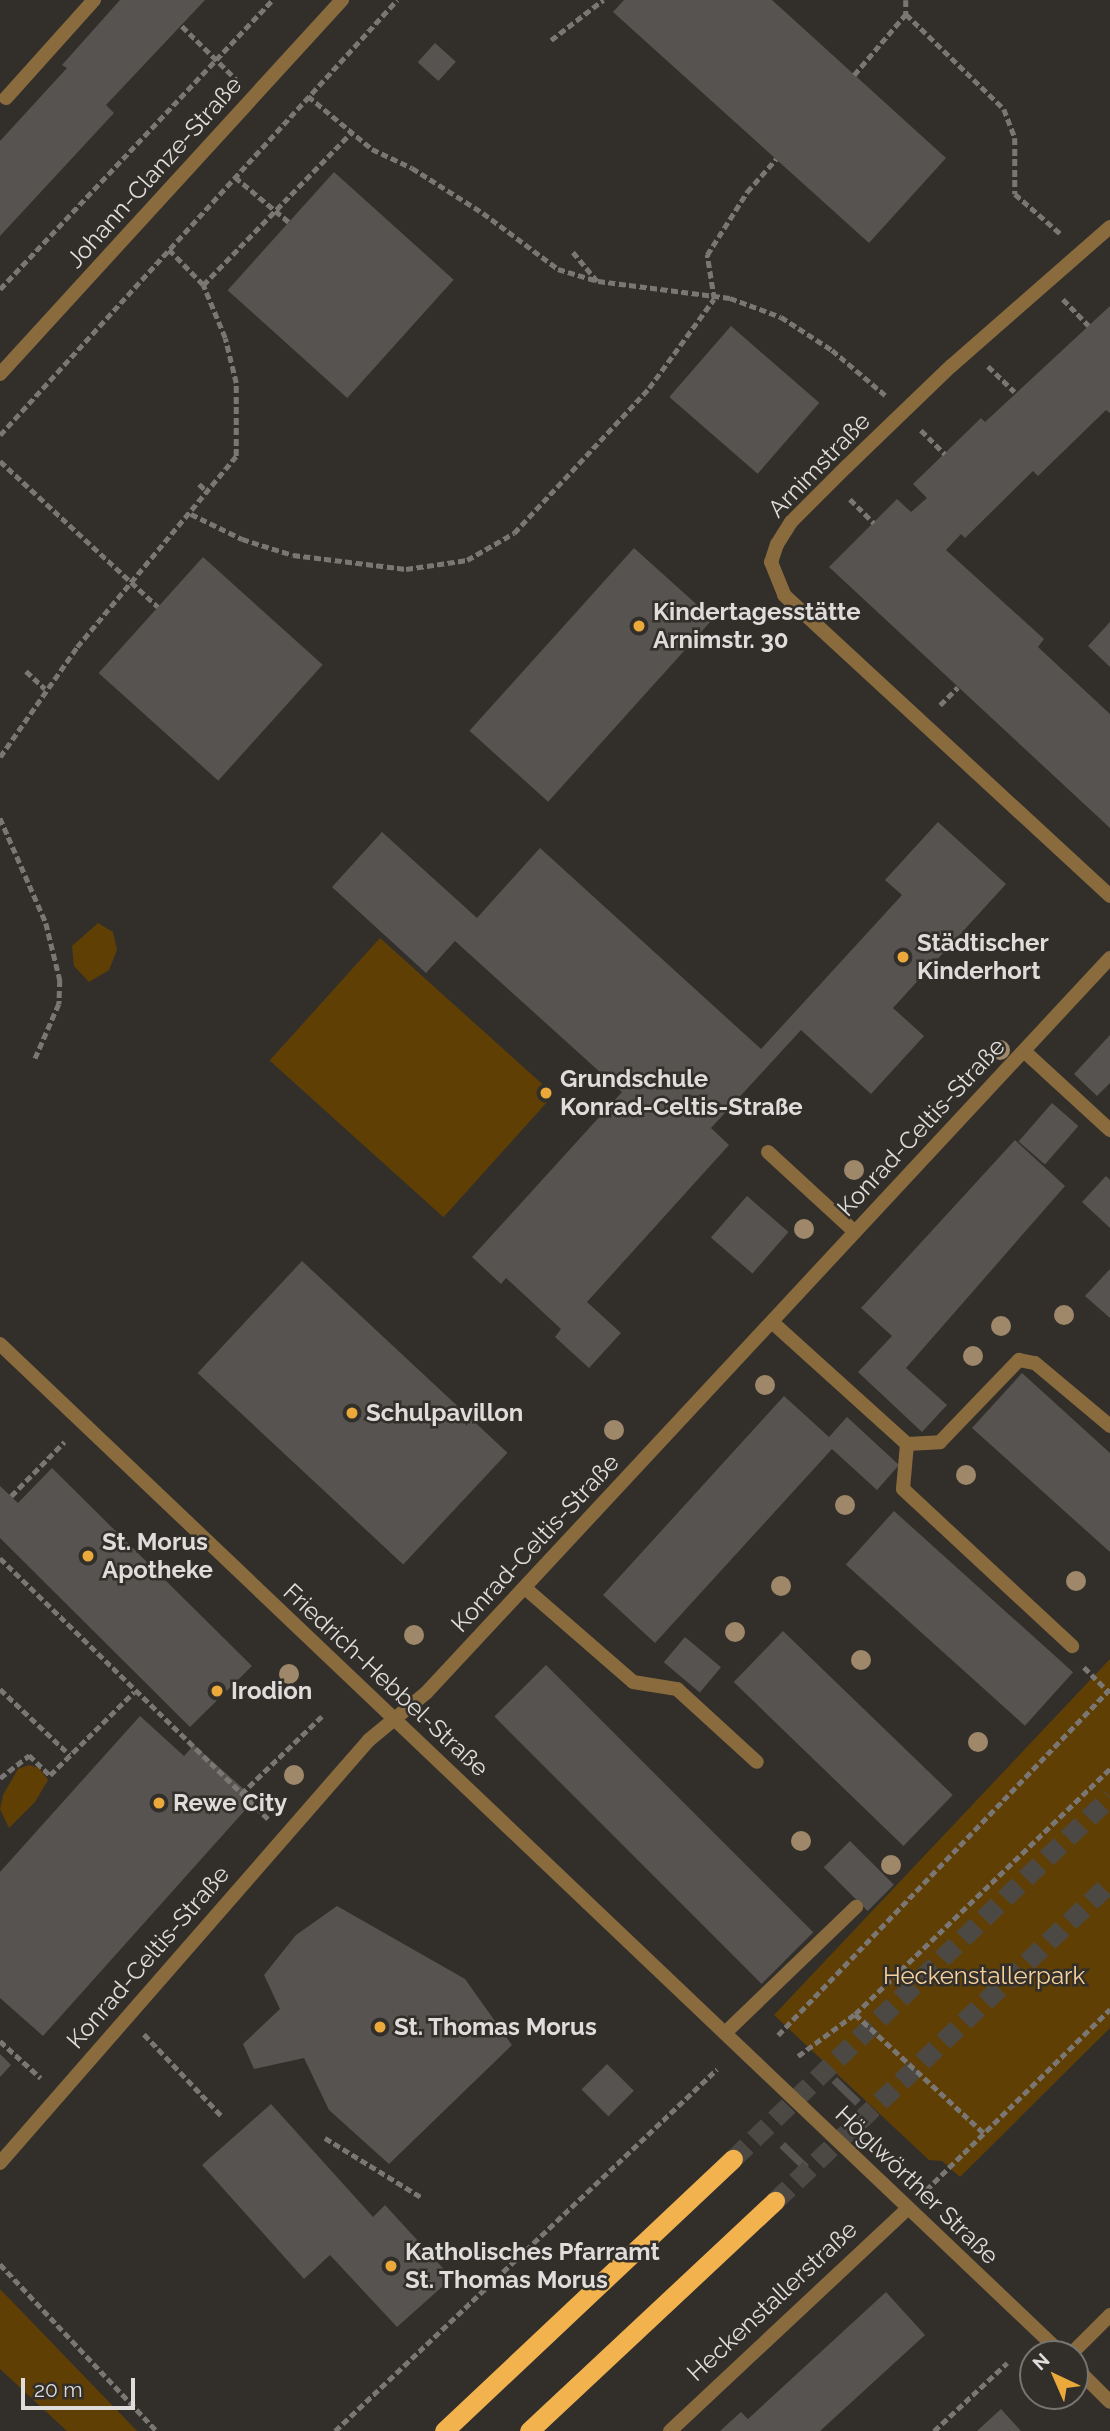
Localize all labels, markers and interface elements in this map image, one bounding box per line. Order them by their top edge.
street label: Johann-Clanze-Straße [60,70,248,274]
street label: Arnimstraße [762,407,876,523]
place label: Kindertagesstätte Arnimstr. 30 [653,598,861,654]
marker: Kindertagesstätte Arnimstr. 30 [631,618,647,634]
place label: Städtischer Kinderhort [917,929,1049,985]
marker: Städtischer Kinderhort [895,949,911,965]
street label: Konrad-Celtis-Straße [831,1032,1011,1222]
place label: Grundschule Konrad-Celtis-Straße [560,1065,803,1121]
marker: Grundschule Konrad-Celtis-Straße [538,1085,554,1101]
place label: Schulpavillon [366,1399,523,1427]
marker: Schulpavillon [344,1405,360,1421]
street label: Konrad-Celtis-Straße [445,1448,625,1638]
place label: St. Morus Apotheke [102,1528,213,1584]
marker: St. Morus Apotheke [80,1548,96,1564]
street label: Friedrich-Hebbel-Straße [278,1578,494,1782]
place label: Irodion [231,1677,312,1705]
marker: Irodion [209,1683,225,1699]
place label: Rewe City [173,1789,287,1817]
marker: Rewe City [151,1795,167,1811]
street label: Konrad-Celtis-Straße [61,1860,235,2054]
park label: Heckenstallerpark [883,1962,1085,1990]
place label: St. Thomas Morus [394,2013,597,2041]
marker: St. Thomas Morus [372,2019,388,2035]
street label: Höglwörther Straße [829,2099,1005,2271]
street label: Heckenstallerstraße [681,2215,863,2387]
place label: Katholisches Pfarramt St. Thomas Morus [405,2238,660,2294]
marker: Katholisches Pfarramt St. Thomas Morus [383,2258,399,2274]
north arrow [1019,2340,1089,2410]
text: N [1028,2348,1054,2374]
scale bar [24,2364,138,2408]
text: 20 m [34,2377,82,2402]

